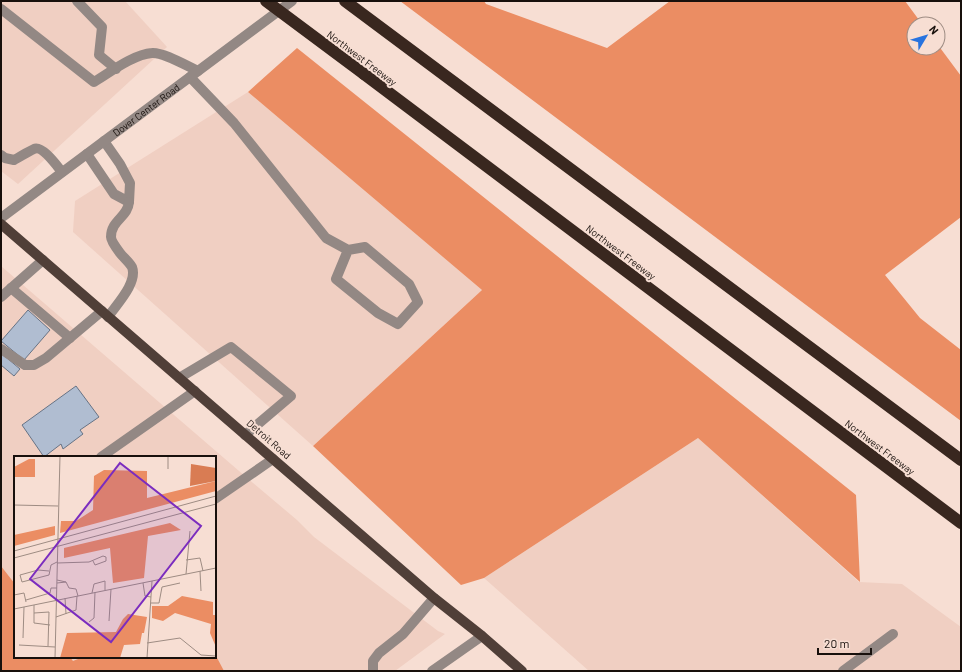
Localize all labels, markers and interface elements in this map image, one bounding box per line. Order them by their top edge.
north arrow [906,16,946,56]
text: N [927,23,942,36]
street label: Northwest Freeway [325,28,399,88]
street label: Dover Center Road [110,81,182,139]
street label: Northwest Freeway [584,222,658,282]
street label: Detroit Road [245,417,293,461]
street label: Northwest Freeway [843,417,917,477]
inset map [14,456,216,658]
scale bar [818,630,871,656]
text: 20 m [824,636,850,650]

